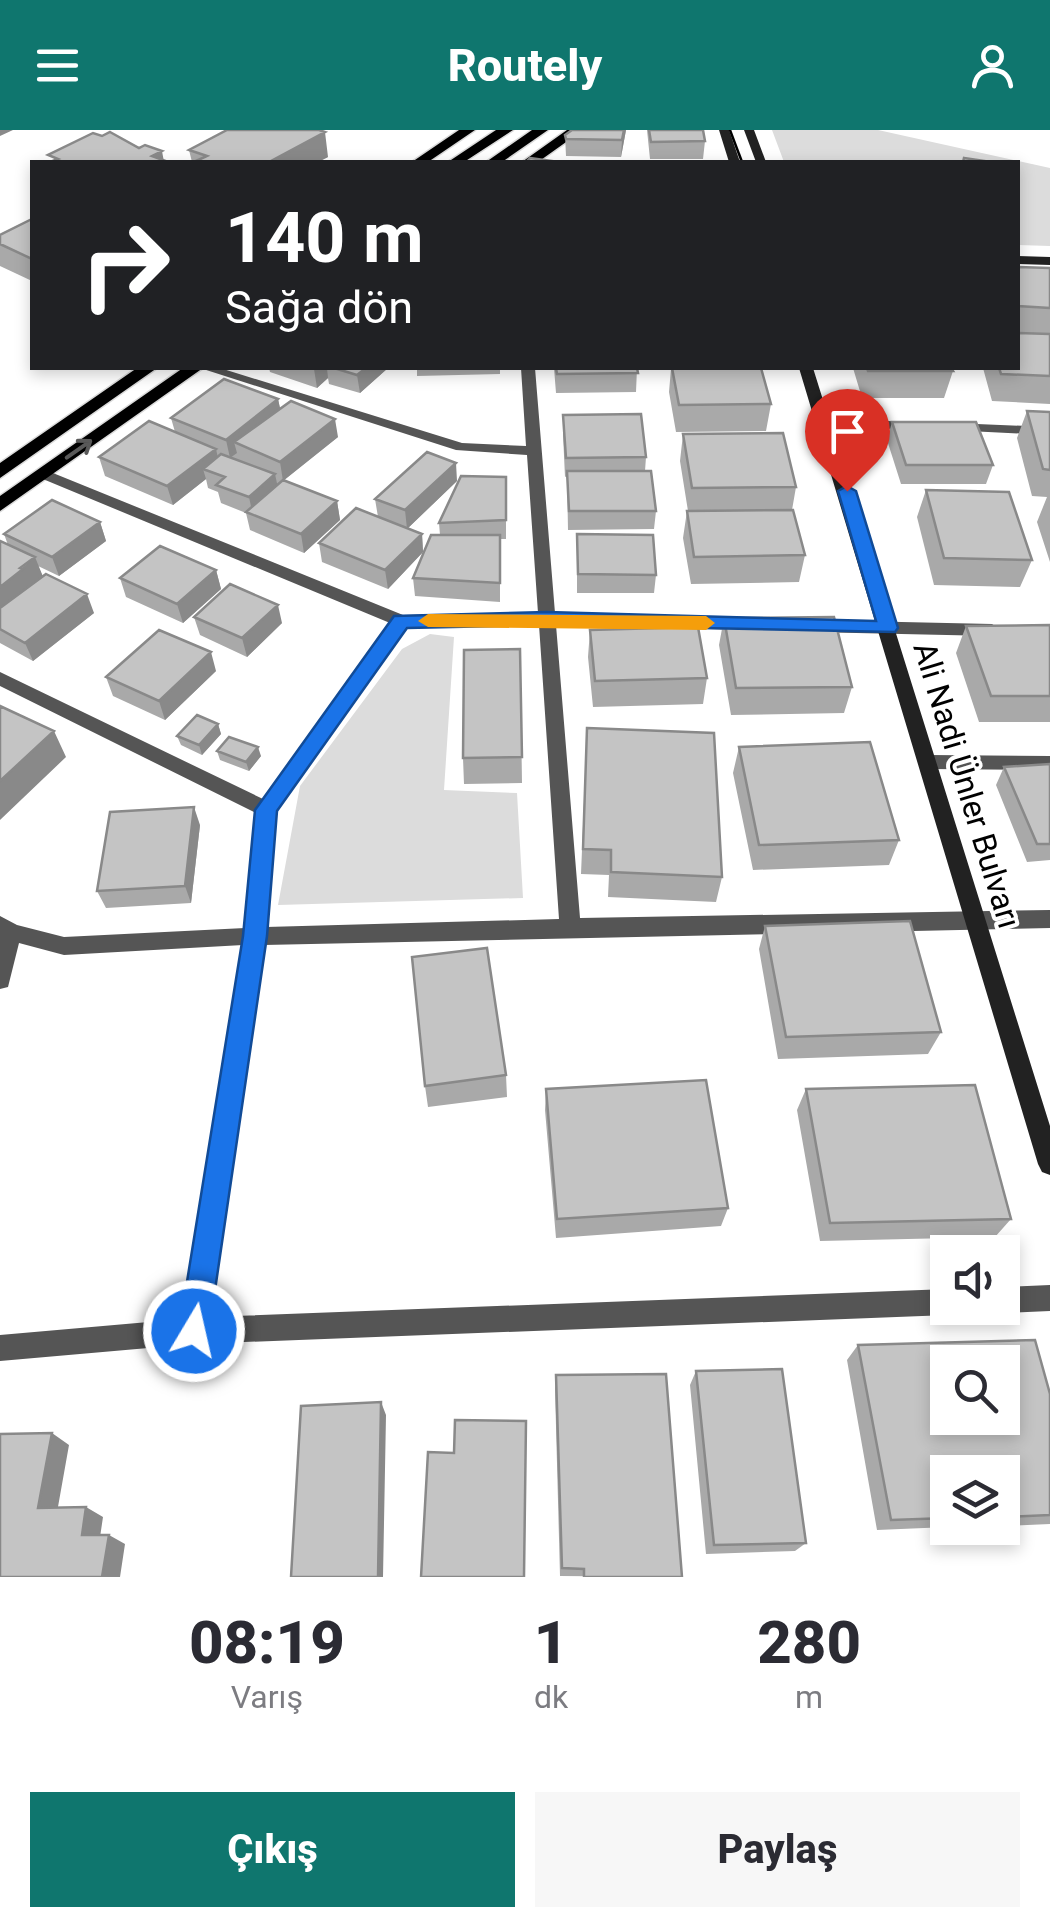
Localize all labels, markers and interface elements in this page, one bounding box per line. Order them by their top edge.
icon: menu [30,38,85,93]
icon: person [965,38,1020,93]
text: Routely [448,39,602,92]
text: 140 m [225,197,424,279]
icon: right [60,200,190,330]
text: Sağa dön [225,281,413,334]
pin [805,389,890,492]
icon: arrive [820,404,875,459]
one-way arrow [65,438,93,459]
street label: Ali Nadi Ünler Bulvarı [905,637,1029,933]
map controls [930,1235,1020,1545]
button: sound [930,1235,1020,1325]
position arrow [142,1279,246,1383]
button: search [930,1345,1020,1435]
button: layers [930,1455,1020,1545]
text: 08:19 [189,1607,345,1678]
text: 1 [534,1607,568,1678]
text: 280 [757,1607,861,1678]
text: Varış [231,1678,303,1716]
text: dk [534,1678,568,1716]
text: m [795,1678,823,1716]
button: Çıkış [30,1792,515,1907]
button: Paylaş [535,1792,1020,1907]

